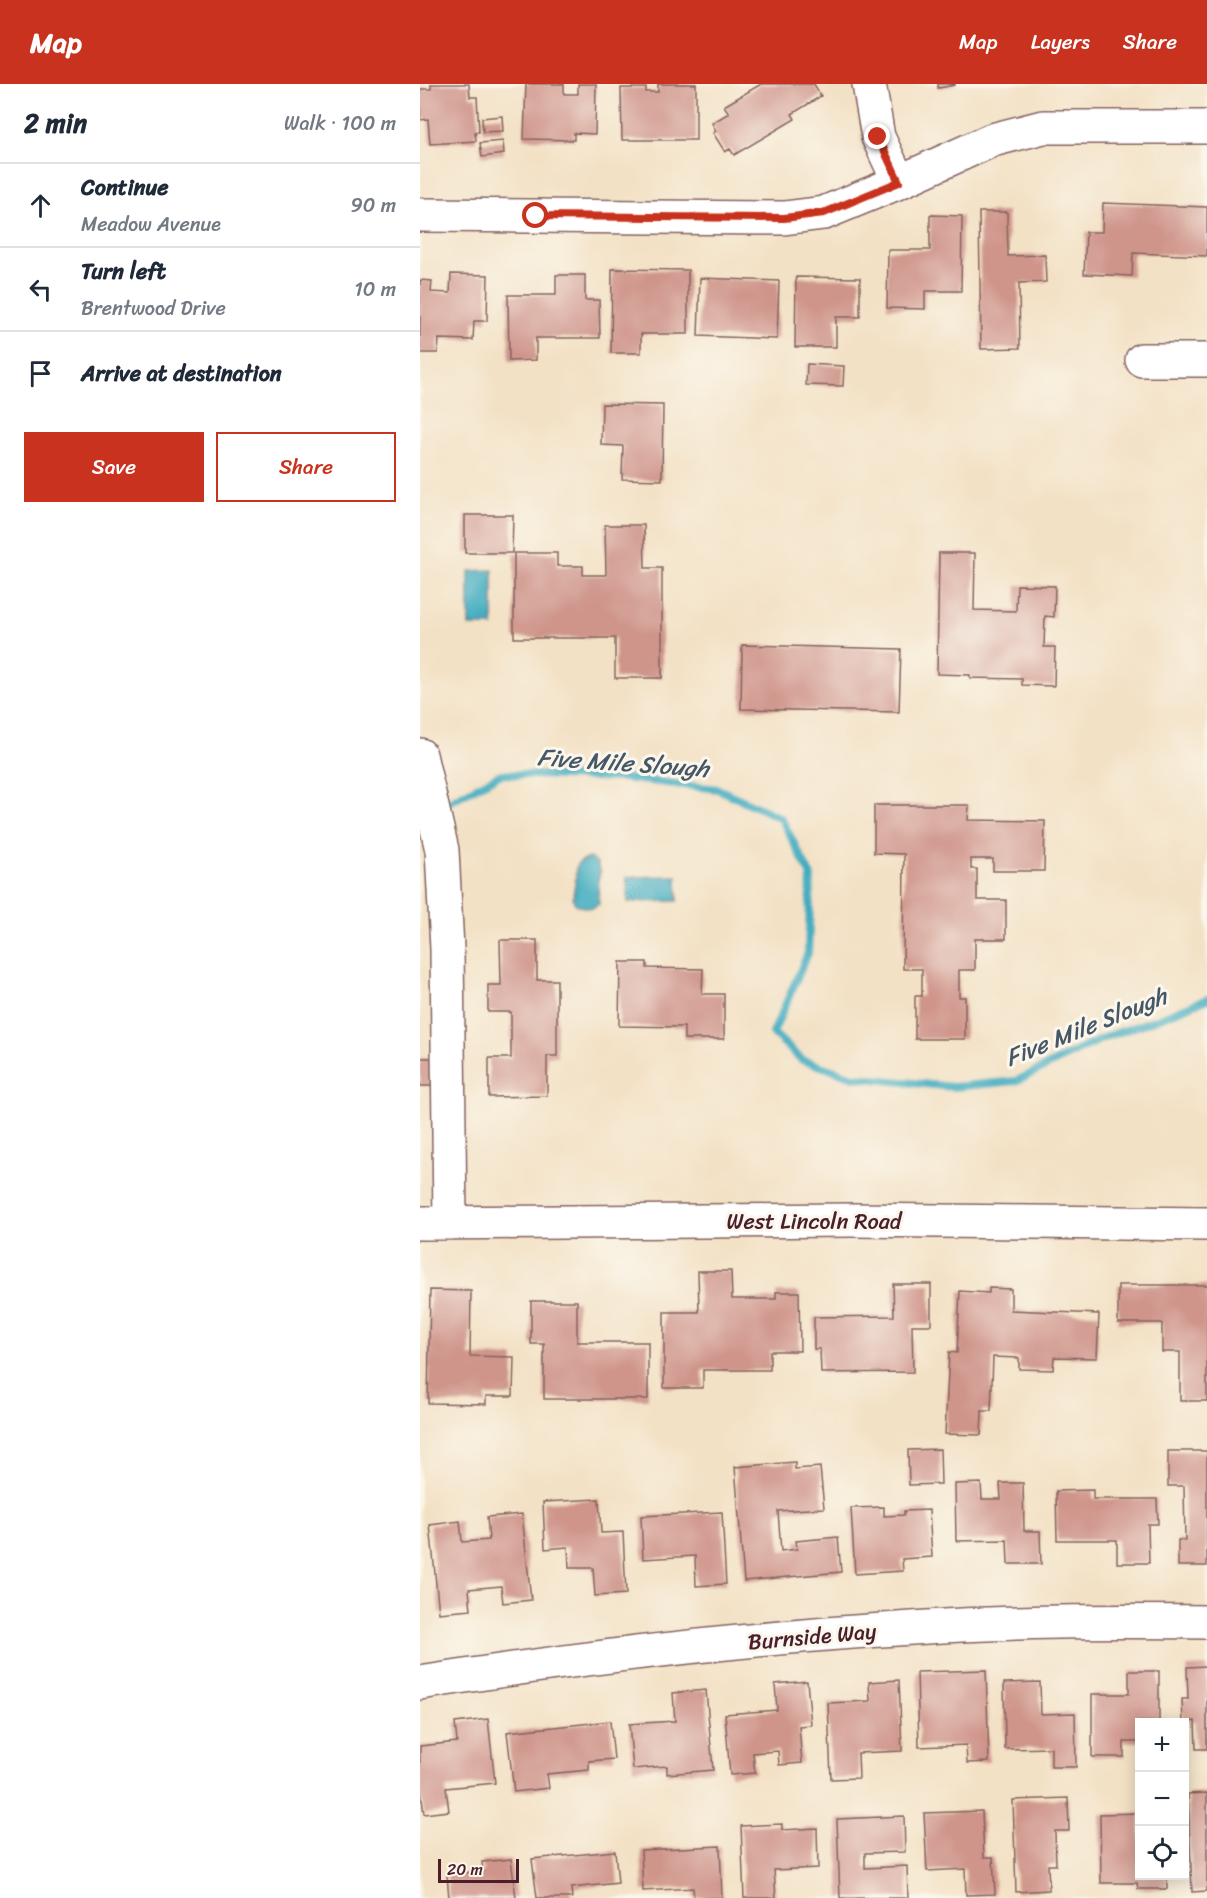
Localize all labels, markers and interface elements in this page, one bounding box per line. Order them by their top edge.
text: Map [30,18,82,67]
text: Map [959,23,998,61]
text: Layers [1031,23,1090,61]
text: Share [1123,23,1177,61]
text: 2 min [24,100,87,146]
text: Walk · 100 m [284,106,396,141]
route end [864,123,890,149]
text: Continue [81,168,169,207]
text: 90 m [351,188,396,223]
icon: ahead [24,189,57,222]
route start [522,202,548,228]
text: Meadow Avenue [81,207,221,242]
text: Turn left [81,252,166,291]
text: 10 m [354,272,396,307]
icon: left [24,273,57,306]
text: Brentwood Drive [81,291,226,326]
text: Arrive at destination [81,354,282,393]
icon: arrive [24,357,57,390]
button: Save [24,432,204,502]
button: Share [216,432,396,502]
water label: Five Mile Slough [536,736,712,790]
water label: Five Mile Slough [999,975,1176,1079]
street label: West Lincoln Road [727,1202,903,1241]
street label: Burnside Way [746,1611,879,1662]
map controls [1135,1718,1189,1880]
button: + [1135,1718,1189,1772]
button: − [1135,1772,1189,1826]
button: locate [1135,1826,1189,1880]
text: 20 m [447,1855,483,1884]
scale bar [438,1856,519,1884]

